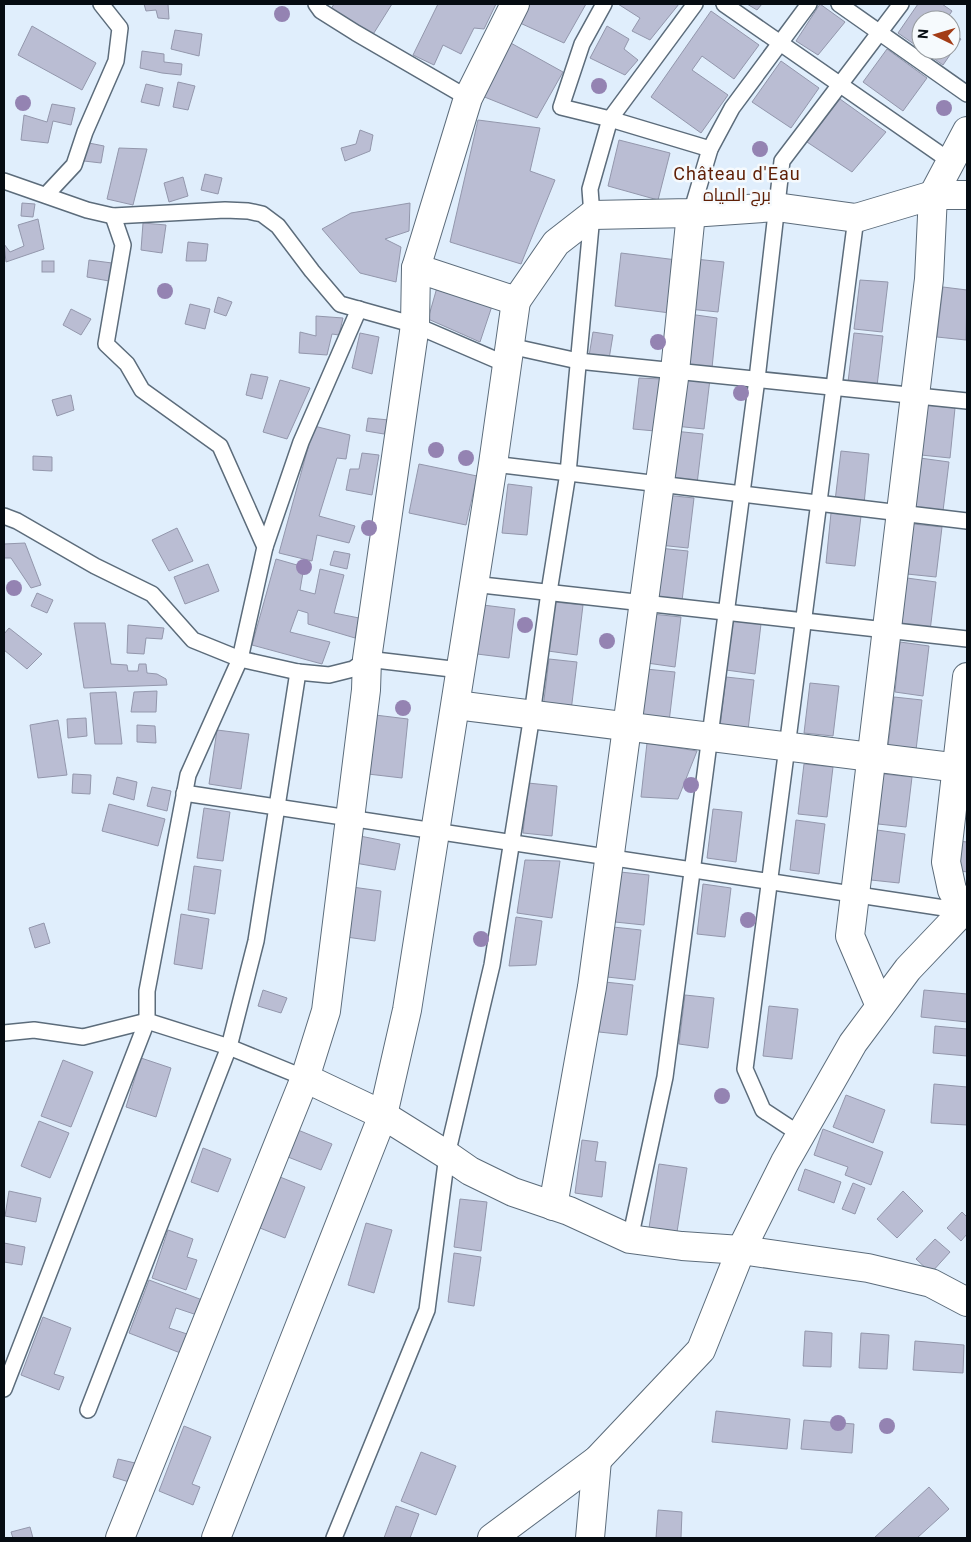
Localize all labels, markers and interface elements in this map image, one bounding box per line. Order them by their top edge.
north arrow [911,10,961,60]
text: N [915,28,931,39]
district label: Château d'Eau برج المياه [673,163,801,207]

